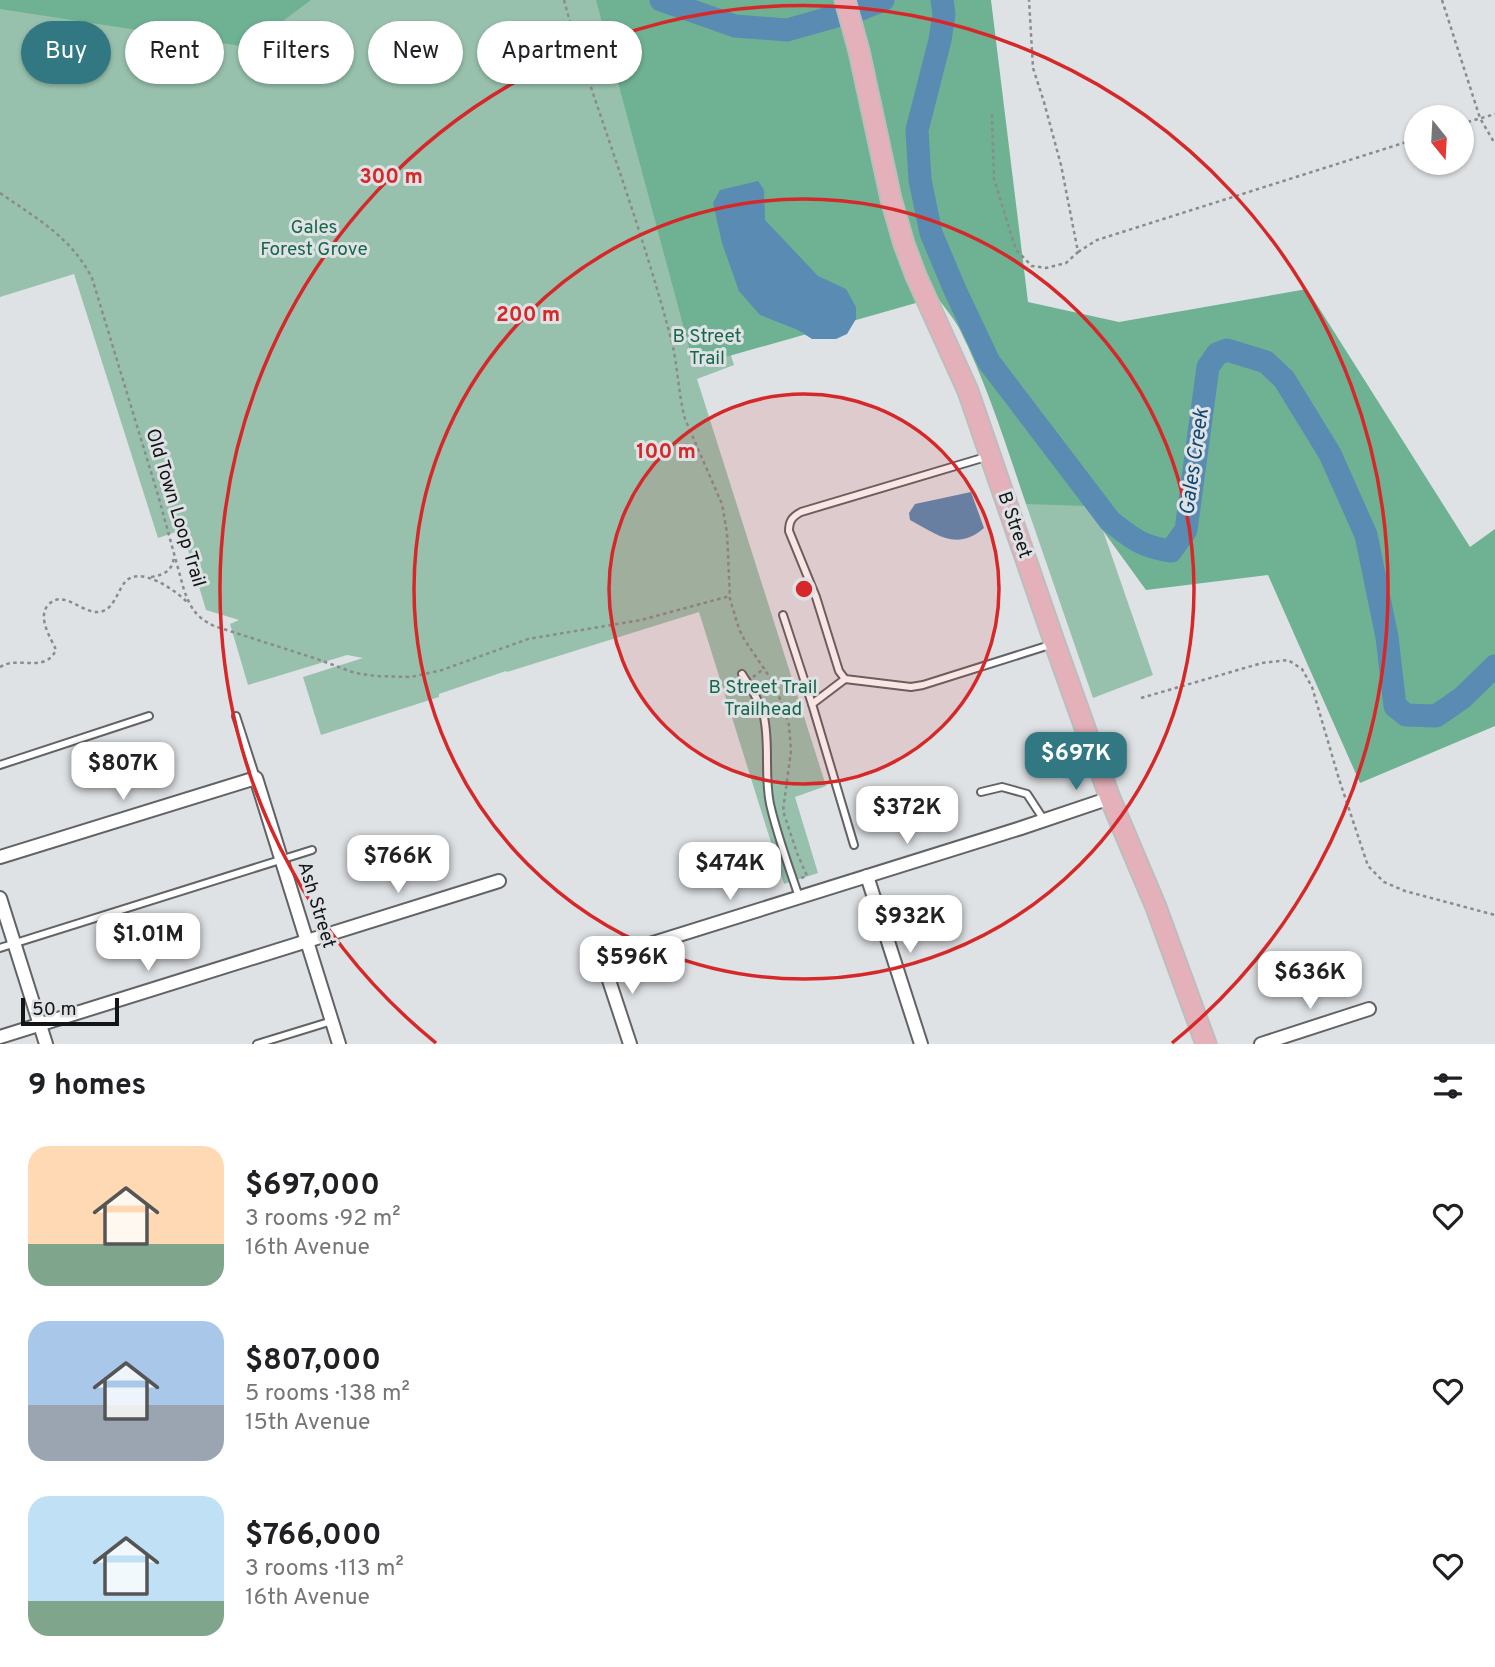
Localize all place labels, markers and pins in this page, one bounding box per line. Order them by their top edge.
centre of rings [792,577,816,601]
pin: $697K [1027,732,1125,792]
pin: $807K [74,742,172,802]
pin: $372K [858,786,956,846]
pin: $766K [349,836,447,895]
pin: $474K [681,842,779,902]
pin: $932K [861,895,959,955]
pin: $1.01M [91,914,205,973]
pin: $596K [583,936,681,996]
pin: $636K [1261,951,1359,1011]

